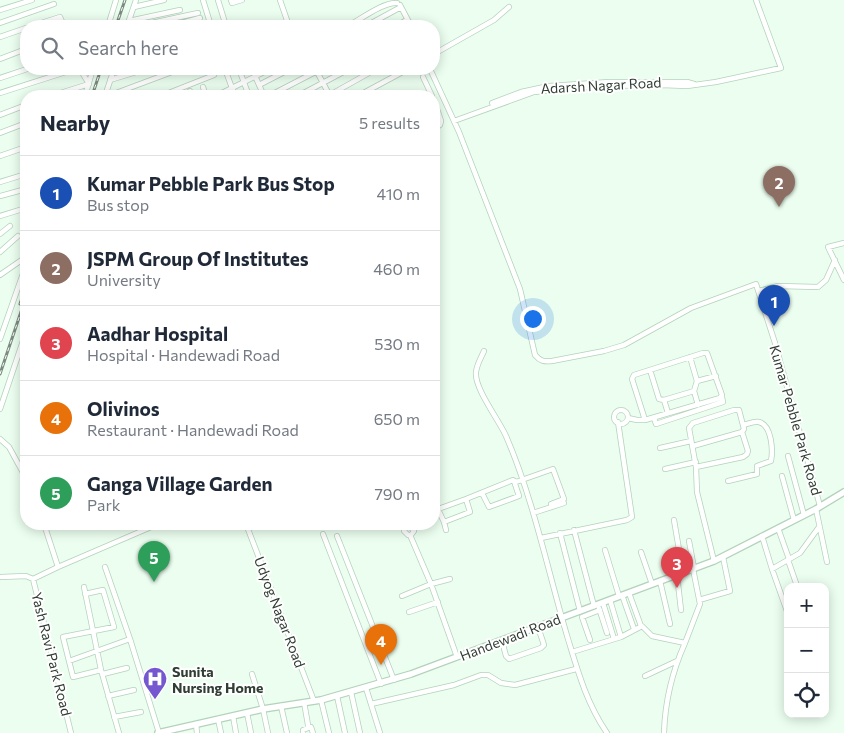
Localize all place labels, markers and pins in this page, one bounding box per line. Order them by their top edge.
pin: 2 [763,166,795,207]
pin: 1 [758,285,790,326]
pin: 5 [138,541,170,582]
pin: 3 [661,547,693,588]
pin: 4 [365,624,397,665]
place label: Sunita Nursing Home [172,663,263,696]
hospital icon: Sunita Nursing Home [142,666,168,700]

